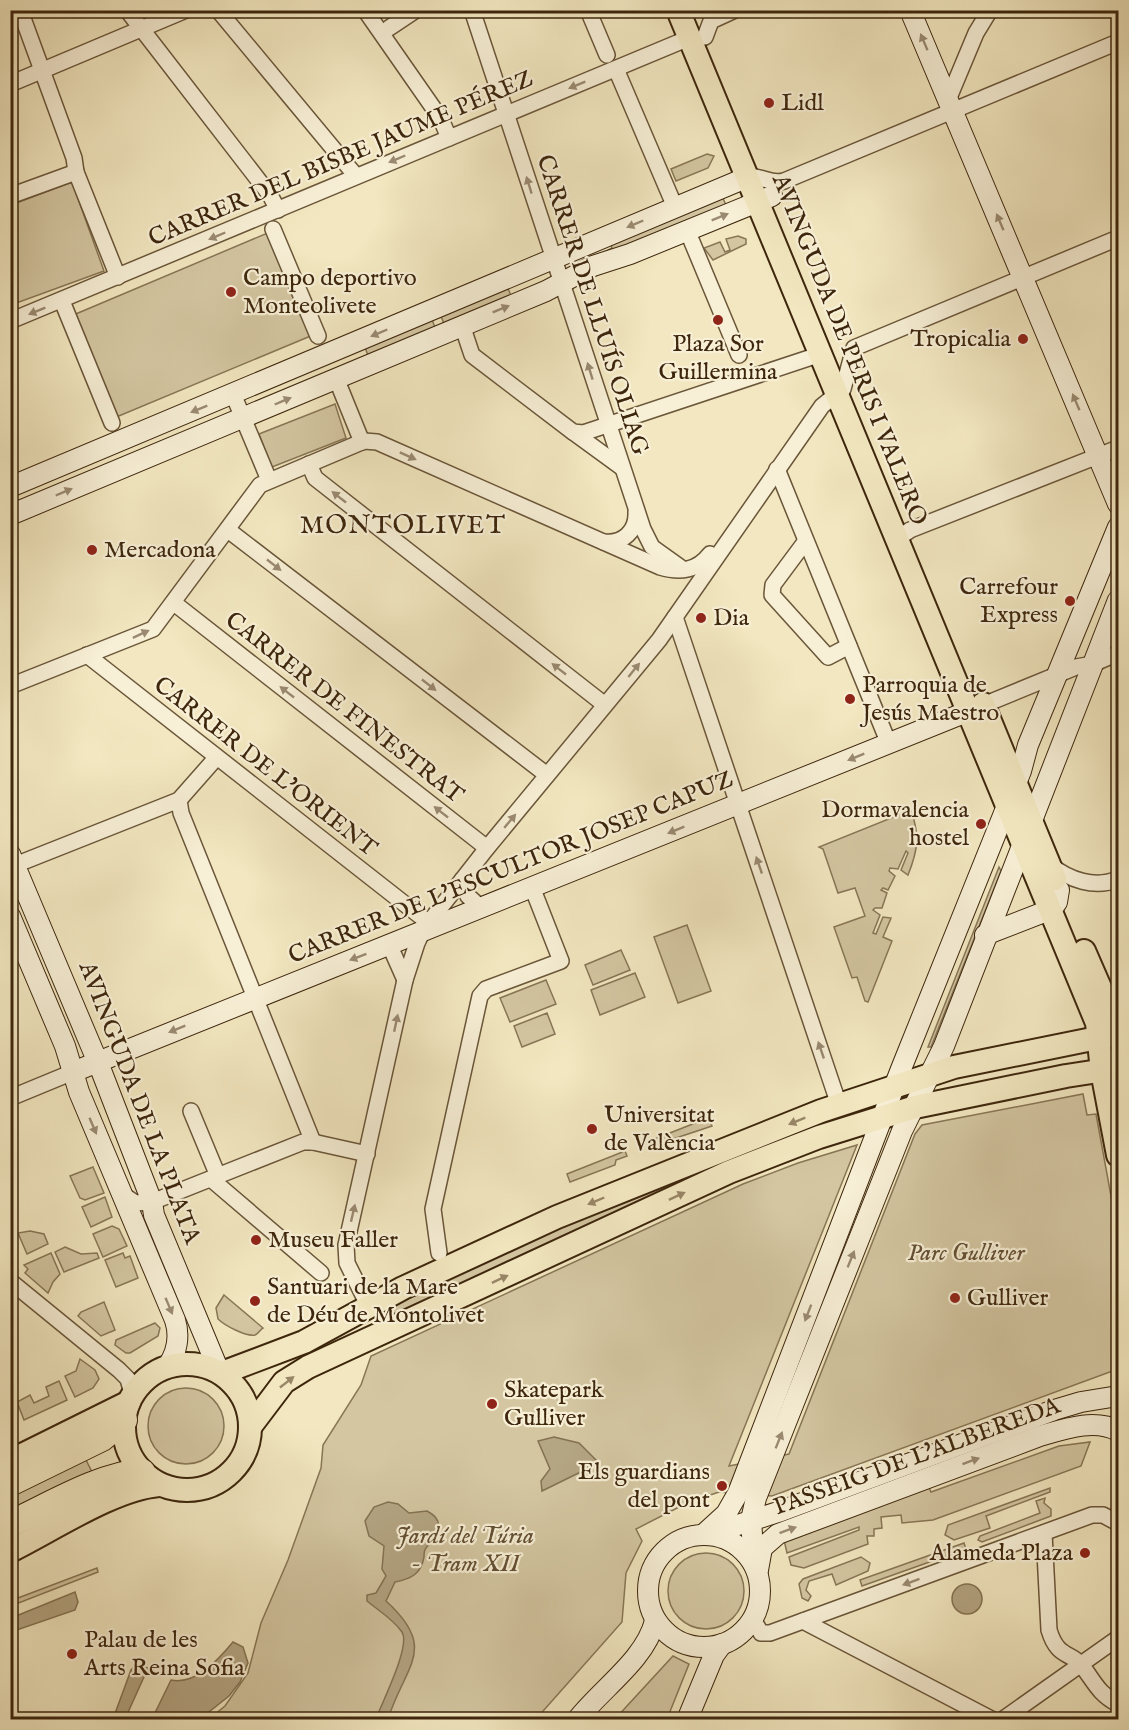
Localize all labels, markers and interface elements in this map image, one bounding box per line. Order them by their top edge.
one-way arrow [919,33,929,51]
street label: CARRER DEL BISBE JAUME PÉREZ [144,64,538,254]
one-way arrow [568,81,586,90]
place label: Lidl [781,88,824,119]
marker: Lidl [762,96,776,110]
street label: CARRER DE LLUÍS OLIAG [529,151,655,459]
one-way arrow [388,155,406,164]
street label: AVINGUDA DE PERIS I VALERO [764,169,934,530]
one-way arrow [524,176,533,194]
one-way arrow [711,212,729,222]
one-way arrow [995,213,1004,231]
one-way arrow [627,219,644,228]
one-way arrow [208,231,226,241]
place label: Campo deportivo Monteolivete [243,263,417,322]
marker: Campo deportivo Monteolivete [224,285,238,299]
one-way arrow [493,304,511,314]
one-way arrow [28,306,46,316]
marker: Plaza Sor Guillermina [711,313,725,327]
place label: Tropicalia [910,324,1012,355]
one-way arrow [369,328,387,338]
place label: Plaza Sor Guillermina [659,329,778,388]
marker: Tropicalia [1016,332,1030,346]
one-way arrow [585,362,594,380]
one-way arrow [1071,392,1081,410]
one-way arrow [274,396,292,405]
one-way arrow [190,405,208,414]
one-way arrow [399,451,416,460]
one-way arrow [56,487,74,497]
one-way arrow [332,491,347,503]
district label: MONTOLIVET [300,509,506,542]
place label: Mercadona [104,535,216,566]
marker: Mercadona [85,543,99,557]
one-way arrow [267,559,282,571]
place label: Carrefour Express [959,572,1058,631]
marker: Carrefour Express [1063,594,1077,608]
place label: Dia [713,603,750,634]
street label: CARRER DE FINESTRAT [218,605,470,811]
marker: Dia [694,611,708,625]
one-way arrow [133,629,151,639]
one-way arrow [627,662,640,678]
one-way arrow [551,664,566,676]
street label: CARRER DE L’ORIENT [147,670,384,864]
place label: Parroquia de Jesús Maestro [859,670,999,729]
one-way arrow [421,678,436,690]
one-way arrow [280,686,295,698]
marker: Parroquia de Jesús Maestro [843,692,857,706]
one-way arrow [847,752,865,762]
street label: CARRER DE L'ESCULTOR JOSEP CAPUZ [284,764,738,972]
place label: Dormavalencia hostel [821,795,970,854]
one-way arrow [433,807,448,819]
one-way arrow [503,813,515,828]
marker: Dormavalencia hostel [974,817,988,831]
one-way arrow [666,825,684,835]
one-way arrow [753,856,763,874]
one-way arrow [349,952,367,962]
street label: AVINGUDA DE LA PLATA [70,956,208,1249]
one-way arrow [391,1014,401,1032]
one-way arrow [168,1025,186,1034]
one-way arrow [815,1041,825,1059]
place label: Universitat de València [604,1100,716,1159]
one-way arrow [788,1117,806,1126]
one-way arrow [88,1118,98,1136]
marker: Universitat de València [585,1122,599,1136]
one-way arrow [668,1192,685,1201]
one-way arrow [587,1197,605,1206]
one-way arrow [348,1204,358,1223]
place label: Museu Faller [268,1225,398,1256]
marker: Museu Faller [249,1233,263,1247]
park label: Parc Gulliver [907,1238,1026,1269]
one-way arrow [846,1250,856,1268]
place label: Santuari de la Mare de Déu de Montolivet [267,1272,485,1331]
one-way arrow [491,1274,508,1283]
place label: Gulliver [967,1283,1048,1314]
marker: Gulliver [948,1291,962,1305]
marker: Santuari de la Mare de Déu de Montolivet [248,1294,262,1308]
one-way arrow [165,1297,174,1315]
one-way arrow [803,1305,813,1323]
one-way arrow [279,1375,295,1388]
place label: Skatepark Gulliver [504,1375,604,1434]
street label: PASSEIG DE L'ALBEREDA [770,1390,1065,1523]
marker: Skatepark Gulliver [485,1397,499,1411]
one-way arrow [774,1431,784,1449]
one-way arrow [962,1456,980,1466]
place label: Els guardians del pont [578,1457,710,1516]
marker: Els guardians del pont [715,1479,729,1493]
park label: Jardí del Túria - Tram XII [396,1521,534,1580]
one-way arrow [779,1524,797,1534]
place label: Alameda Plaza [929,1538,1074,1569]
marker: Alameda Plaza [1078,1546,1092,1560]
one-way arrow [902,1578,920,1588]
place label: Palau de les Arts Reina Sofia [83,1625,245,1684]
marker: Palau de les Arts Reina Sofia [65,1647,79,1661]

